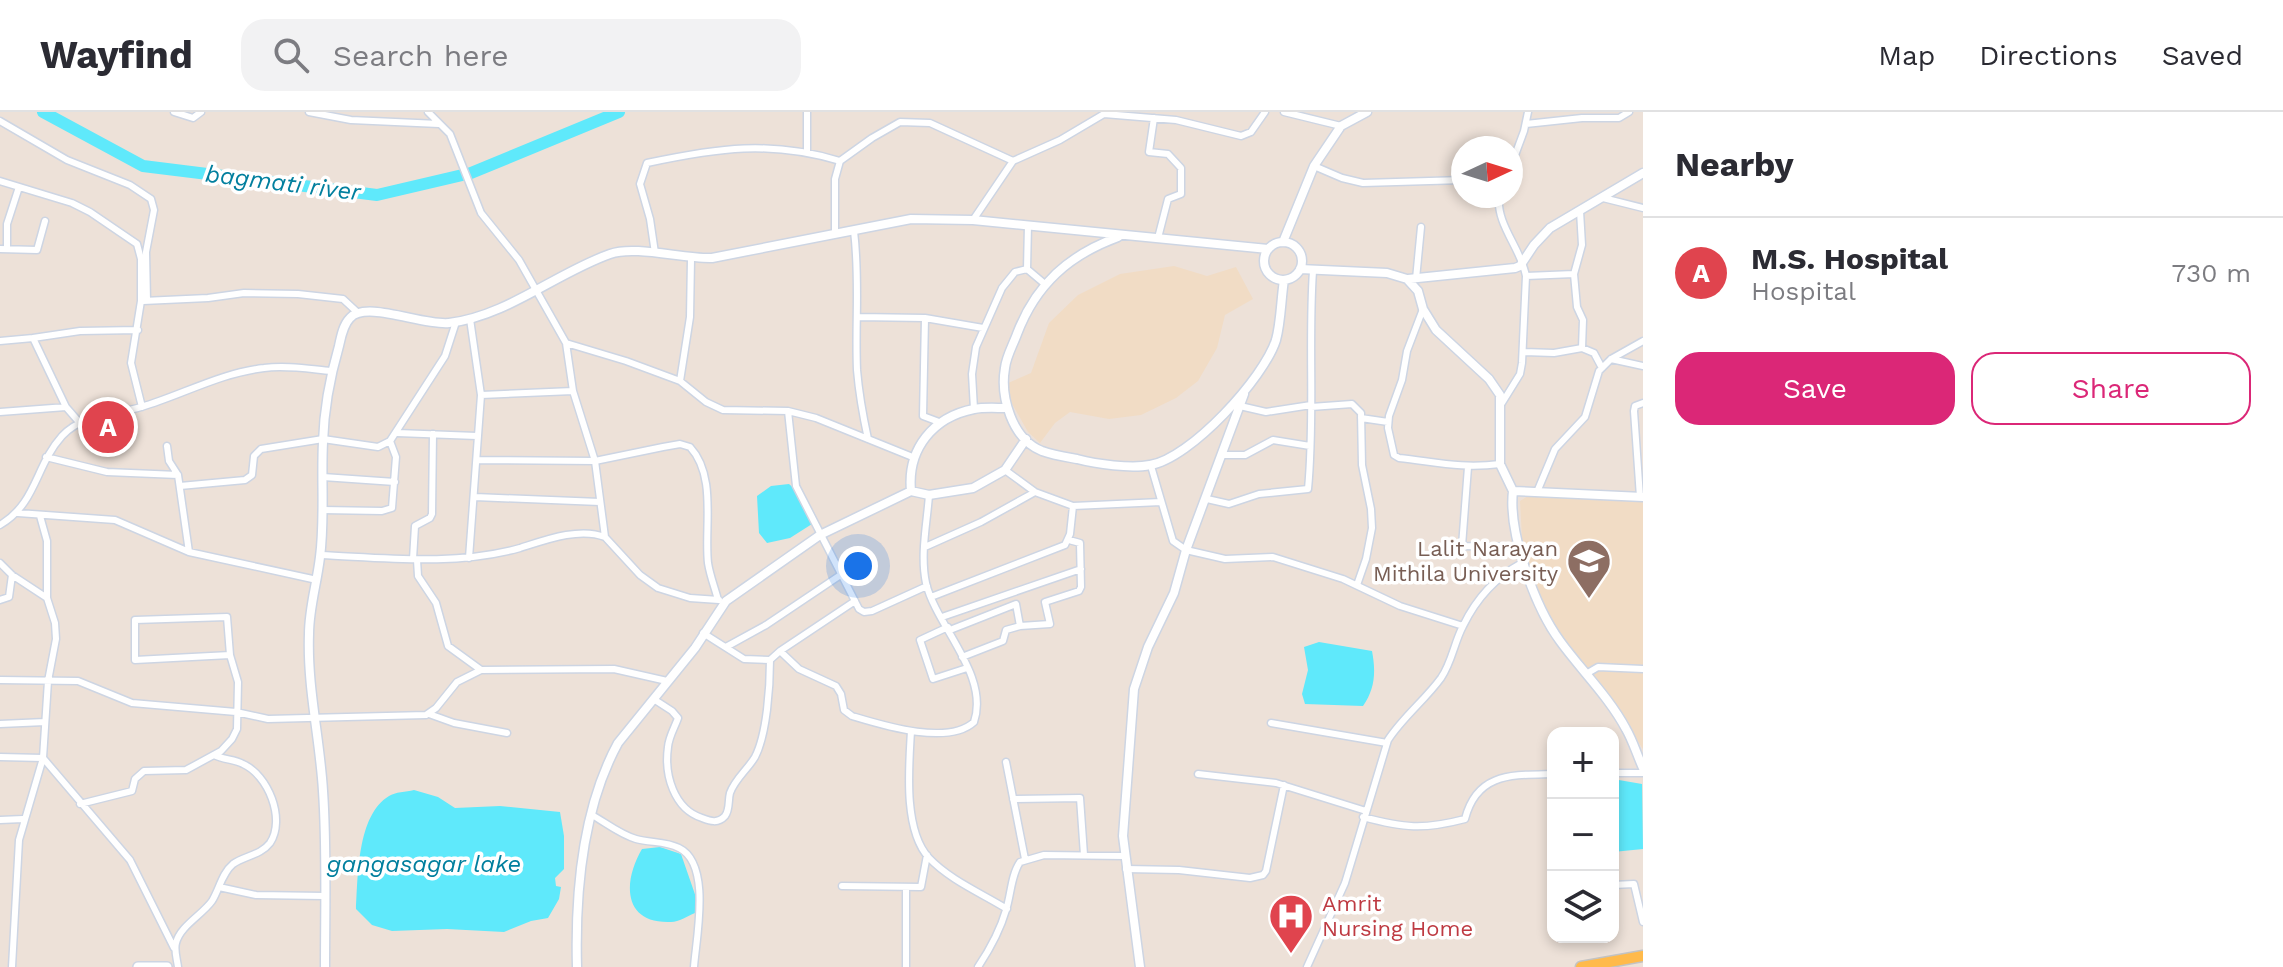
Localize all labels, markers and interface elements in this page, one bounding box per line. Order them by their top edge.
search box [241,19,801,91]
text: Wayfind [40,33,193,77]
icon: search [269,33,313,77]
text: Search here [333,38,509,73]
text: Map [1878,39,1935,72]
text: Directions [1979,39,2118,72]
text: Saved [2162,39,2243,72]
north arrow [1451,136,1523,208]
text: Nearby [1675,144,1794,184]
water label: bagmati river [204,160,364,207]
text: M.S. Hospital [1751,241,1948,276]
text: A [1692,258,1710,288]
text: 730 m [2171,258,2251,288]
text: Hospital [1751,276,1856,306]
button: Save [1675,352,1955,425]
button: Share [1971,352,2251,425]
pin: A [82,397,134,457]
place label: Lalit Narayan Mithila University [1373,536,1559,586]
school or university icon: Lalit Narayan Mithila University [1565,537,1613,600]
your location [838,546,878,586]
map controls [1547,727,1619,943]
button: + [1547,727,1619,799]
button: − [1547,799,1619,871]
water label: gangasagar lake [326,850,521,878]
button: layers [1547,871,1619,943]
place label: Amrit Nursing Home [1322,891,1473,941]
hospital icon: Amrit Nursing Home [1267,892,1315,955]

